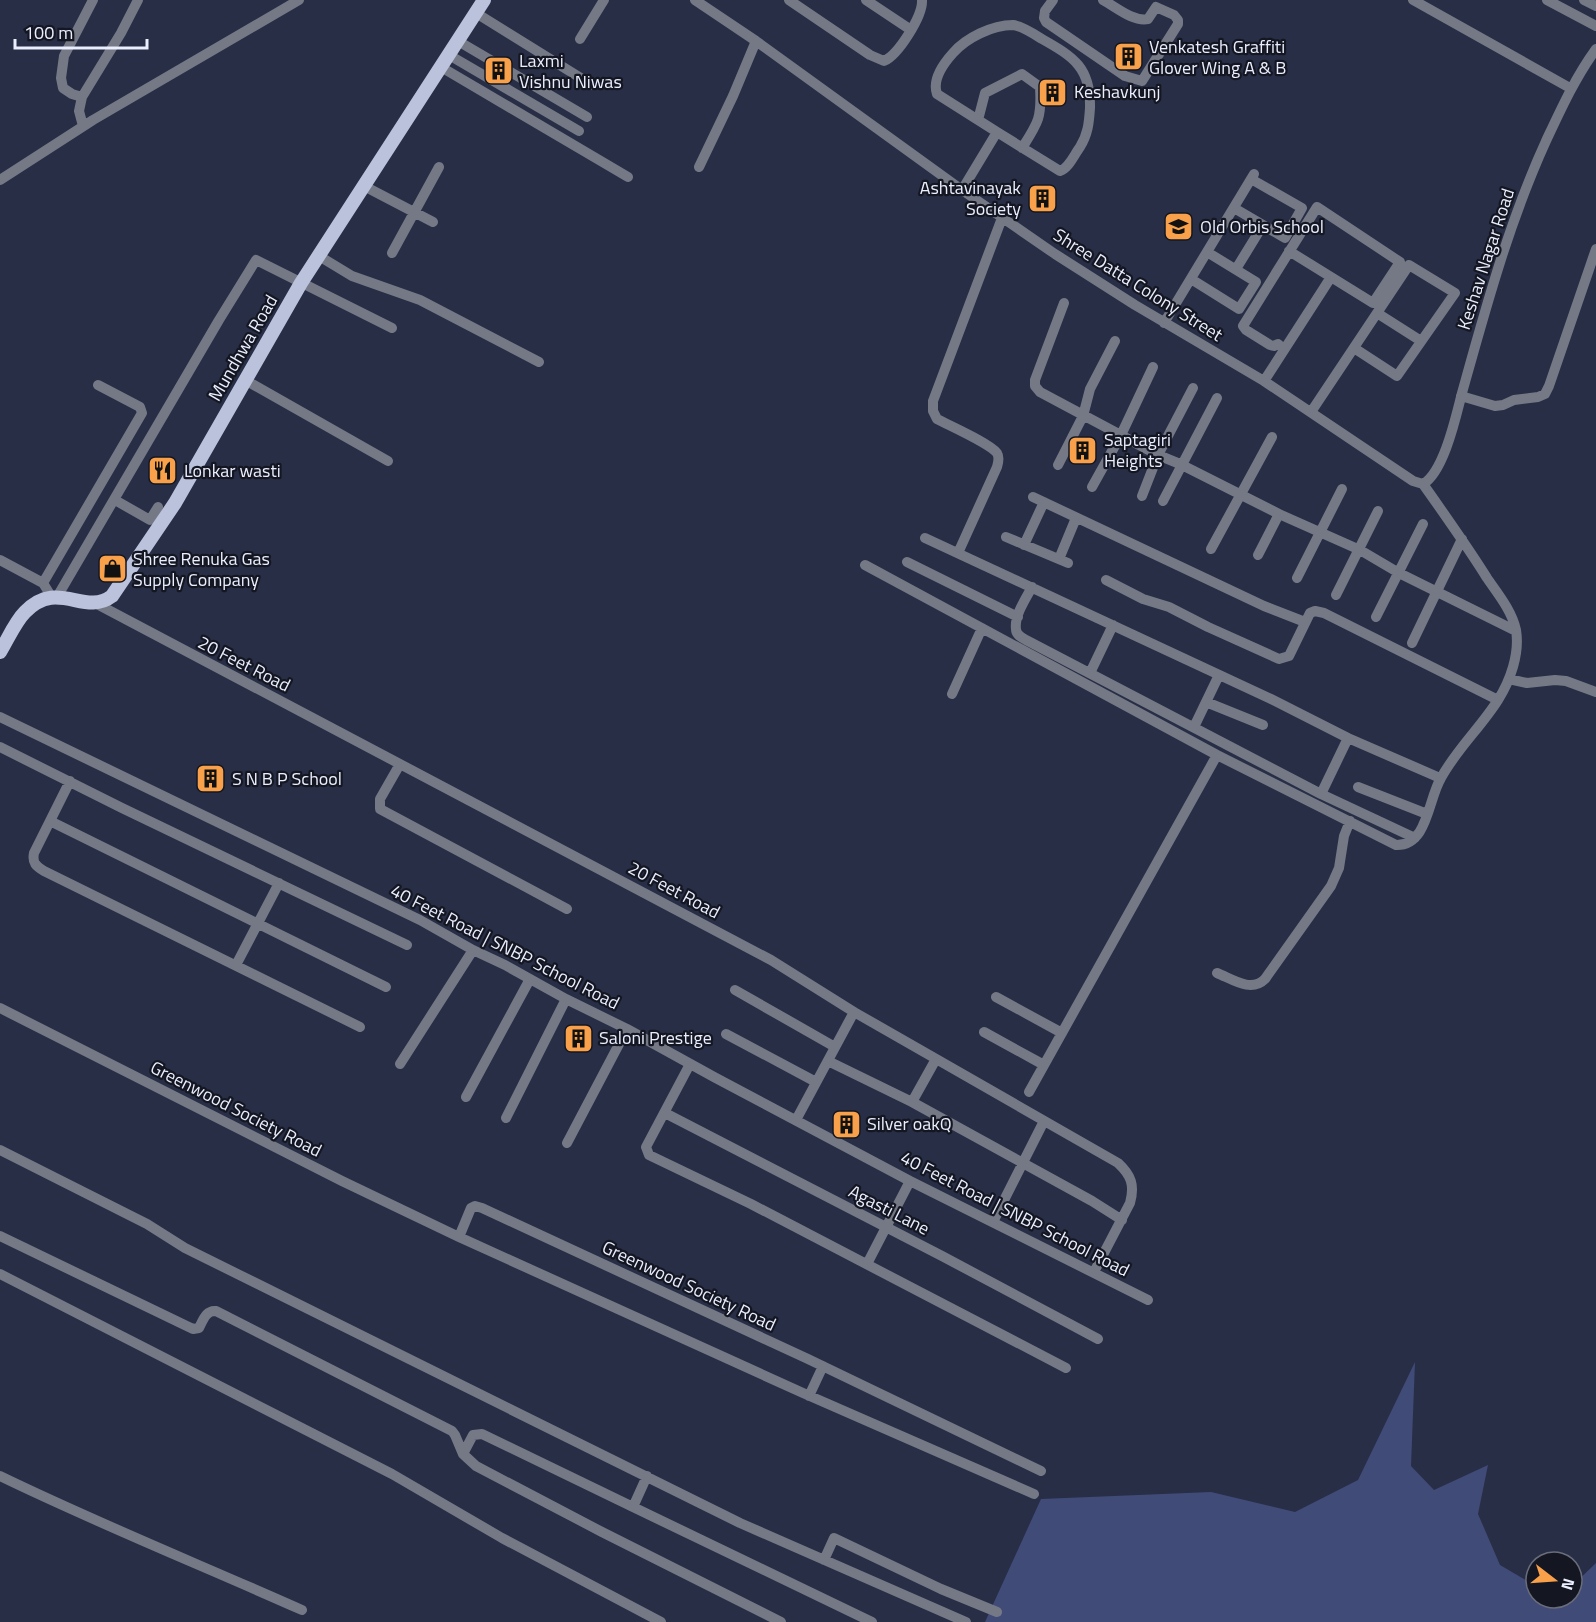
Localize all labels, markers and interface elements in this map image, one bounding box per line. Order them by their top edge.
scale bar [15,12,147,50]
text: 100 m [24,19,73,46]
place label: Venkatesh Graffiti Glover Wing A & B [1149,33,1286,81]
building icon: Venkatesh Graffiti Glover Wing A & B [1112,41,1144,73]
place label: Laxmi Vishnu Niwas [519,47,622,95]
building icon: Laxmi Vishnu Niwas [482,55,514,87]
building icon: Keshavkunj [1037,76,1069,108]
place label: Keshavkunj [1074,78,1160,105]
place label: Ashtavinayak Society [920,174,1021,222]
building icon: Ashtavinayak Society [1026,182,1058,214]
street label: Keshav Nagar Road [1450,185,1521,333]
school or university icon: Old Orbis School [1163,211,1195,243]
place label: Old Orbis School [1200,213,1324,240]
street label: Shree Datta Colony Street [1048,221,1229,348]
street label: Mundhwa Road [201,289,284,406]
place label: Saptagiri Heights [1104,426,1171,474]
building icon: Saptagiri Heights [1067,434,1099,466]
restaurant icon: Lonkar wasti [147,455,179,487]
place label: Lonkar wasti [184,457,281,484]
place label: Shree Renuka Gas Supply Company [133,545,270,593]
shop icon: Shree Renuka Gas Supply Company [96,553,128,585]
street label: 20 Feet Road [193,629,295,698]
building icon: S N B P School [195,763,227,795]
place label: S N B P School [232,765,342,792]
street label: 20 Feet Road [623,854,725,925]
street label: 40 Feet Road | SNBP School Road [386,877,624,1016]
building icon: Saloni Prestige [562,1022,594,1054]
place label: Saloni Prestige [599,1024,712,1051]
street label: Greenwood Society Road [146,1054,327,1163]
building icon: Silver oakQ [830,1108,862,1140]
place label: Silver oakQ [867,1110,952,1137]
street label: 40 Feet Road | SNBP School Road [896,1144,1134,1283]
street label: Agasti Lane [844,1178,934,1242]
street label: Greenwood Society Road [598,1233,781,1338]
north arrow [1524,1550,1584,1610]
text: N [1555,1576,1581,1593]

